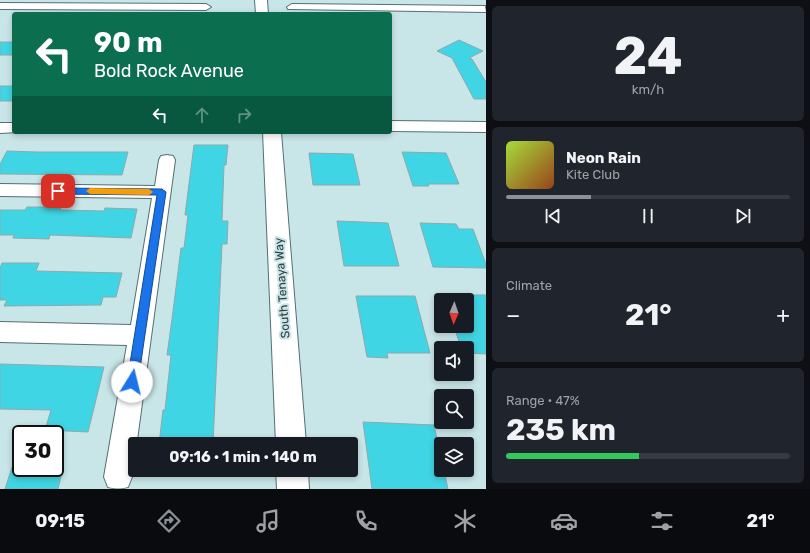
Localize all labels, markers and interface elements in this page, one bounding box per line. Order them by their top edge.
text: 24 [613,25,683,87]
text: 90 m [94,26,163,59]
icon: left [28,28,80,80]
text: Bold Rock Avenue [94,60,244,82]
text: km/h [632,82,664,97]
icon: left [149,104,171,126]
icon: ahead [191,104,213,126]
icon: right [233,104,255,126]
text: Neon Rain [566,149,641,167]
text: Kite Club [566,167,620,182]
pin [41,174,75,208]
icon: arrive [47,180,69,202]
icon: previous [542,205,564,227]
icon: pause [637,205,659,227]
icon: next [732,205,754,227]
street label: South Tenaya Way [271,237,292,339]
text: Climate [506,278,552,293]
north arrow [434,293,474,333]
map controls [434,293,474,477]
text: 21° [625,297,672,333]
text: − [506,302,520,329]
text: + [776,302,790,329]
button: sound [434,341,474,381]
position arrow [111,361,153,403]
button: search [434,389,474,429]
text: Range · 47% [506,393,580,408]
text: 235 km [506,412,616,448]
speed limit sign: 30 [12,425,64,477]
button: layers [434,437,474,477]
text: 09:16 · 1 min · 140 m [169,448,317,466]
icon: directions [155,507,183,535]
icon: music [254,507,282,535]
icon: phone [352,507,380,535]
icon: climate [451,507,479,535]
icon: car [550,507,578,535]
icon: filters [648,507,676,535]
text: 09:15 [35,510,85,532]
text: 21° [747,510,775,532]

